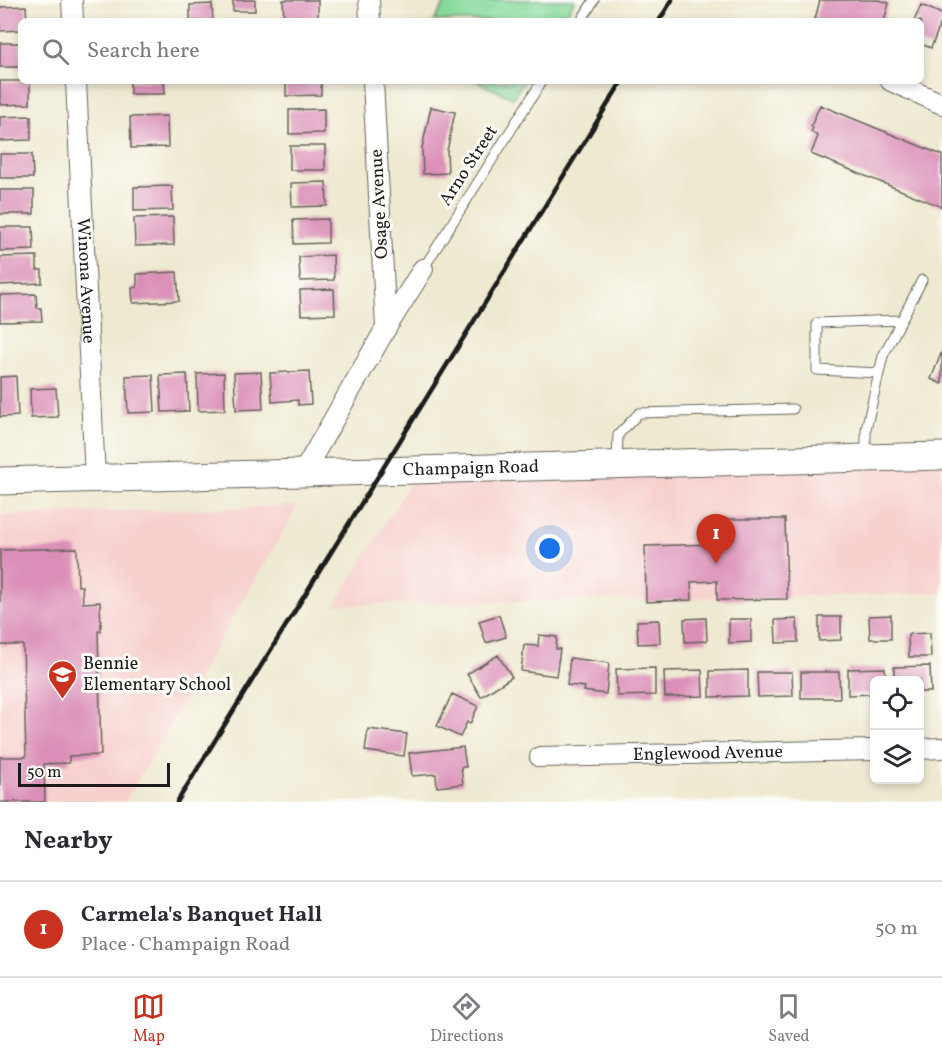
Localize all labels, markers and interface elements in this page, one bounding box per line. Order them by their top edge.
search box [18,18,924,84]
icon: search [39,35,72,68]
text: Search here [87,36,200,67]
street label: Arno Street [434,121,504,211]
street label: Osage Avenue [365,148,395,260]
street label: Winona Avenue [70,217,101,344]
street label: Champaign Road [402,454,539,483]
pin: 1 [696,514,736,564]
your location [535,534,564,563]
place label: Bennie Elementary School [83,652,231,698]
school or university icon: Bennie Elementary School [46,658,78,700]
map controls [870,676,924,784]
button: locate [870,676,924,730]
button: layers [870,730,924,784]
street label: Englewood Avenue [633,739,783,768]
scale bar [18,760,170,788]
text: 50 m [27,762,61,784]
text: Nearby [24,823,113,859]
text: Carmela's Banquet Hall [81,900,322,931]
text: 1 [39,915,48,943]
text: 50 m [875,915,918,943]
text: Place · Champaign Road [81,931,290,959]
tab: Map [132,990,165,1048]
tab: Directions [430,990,504,1048]
tab: Saved [768,990,810,1048]

